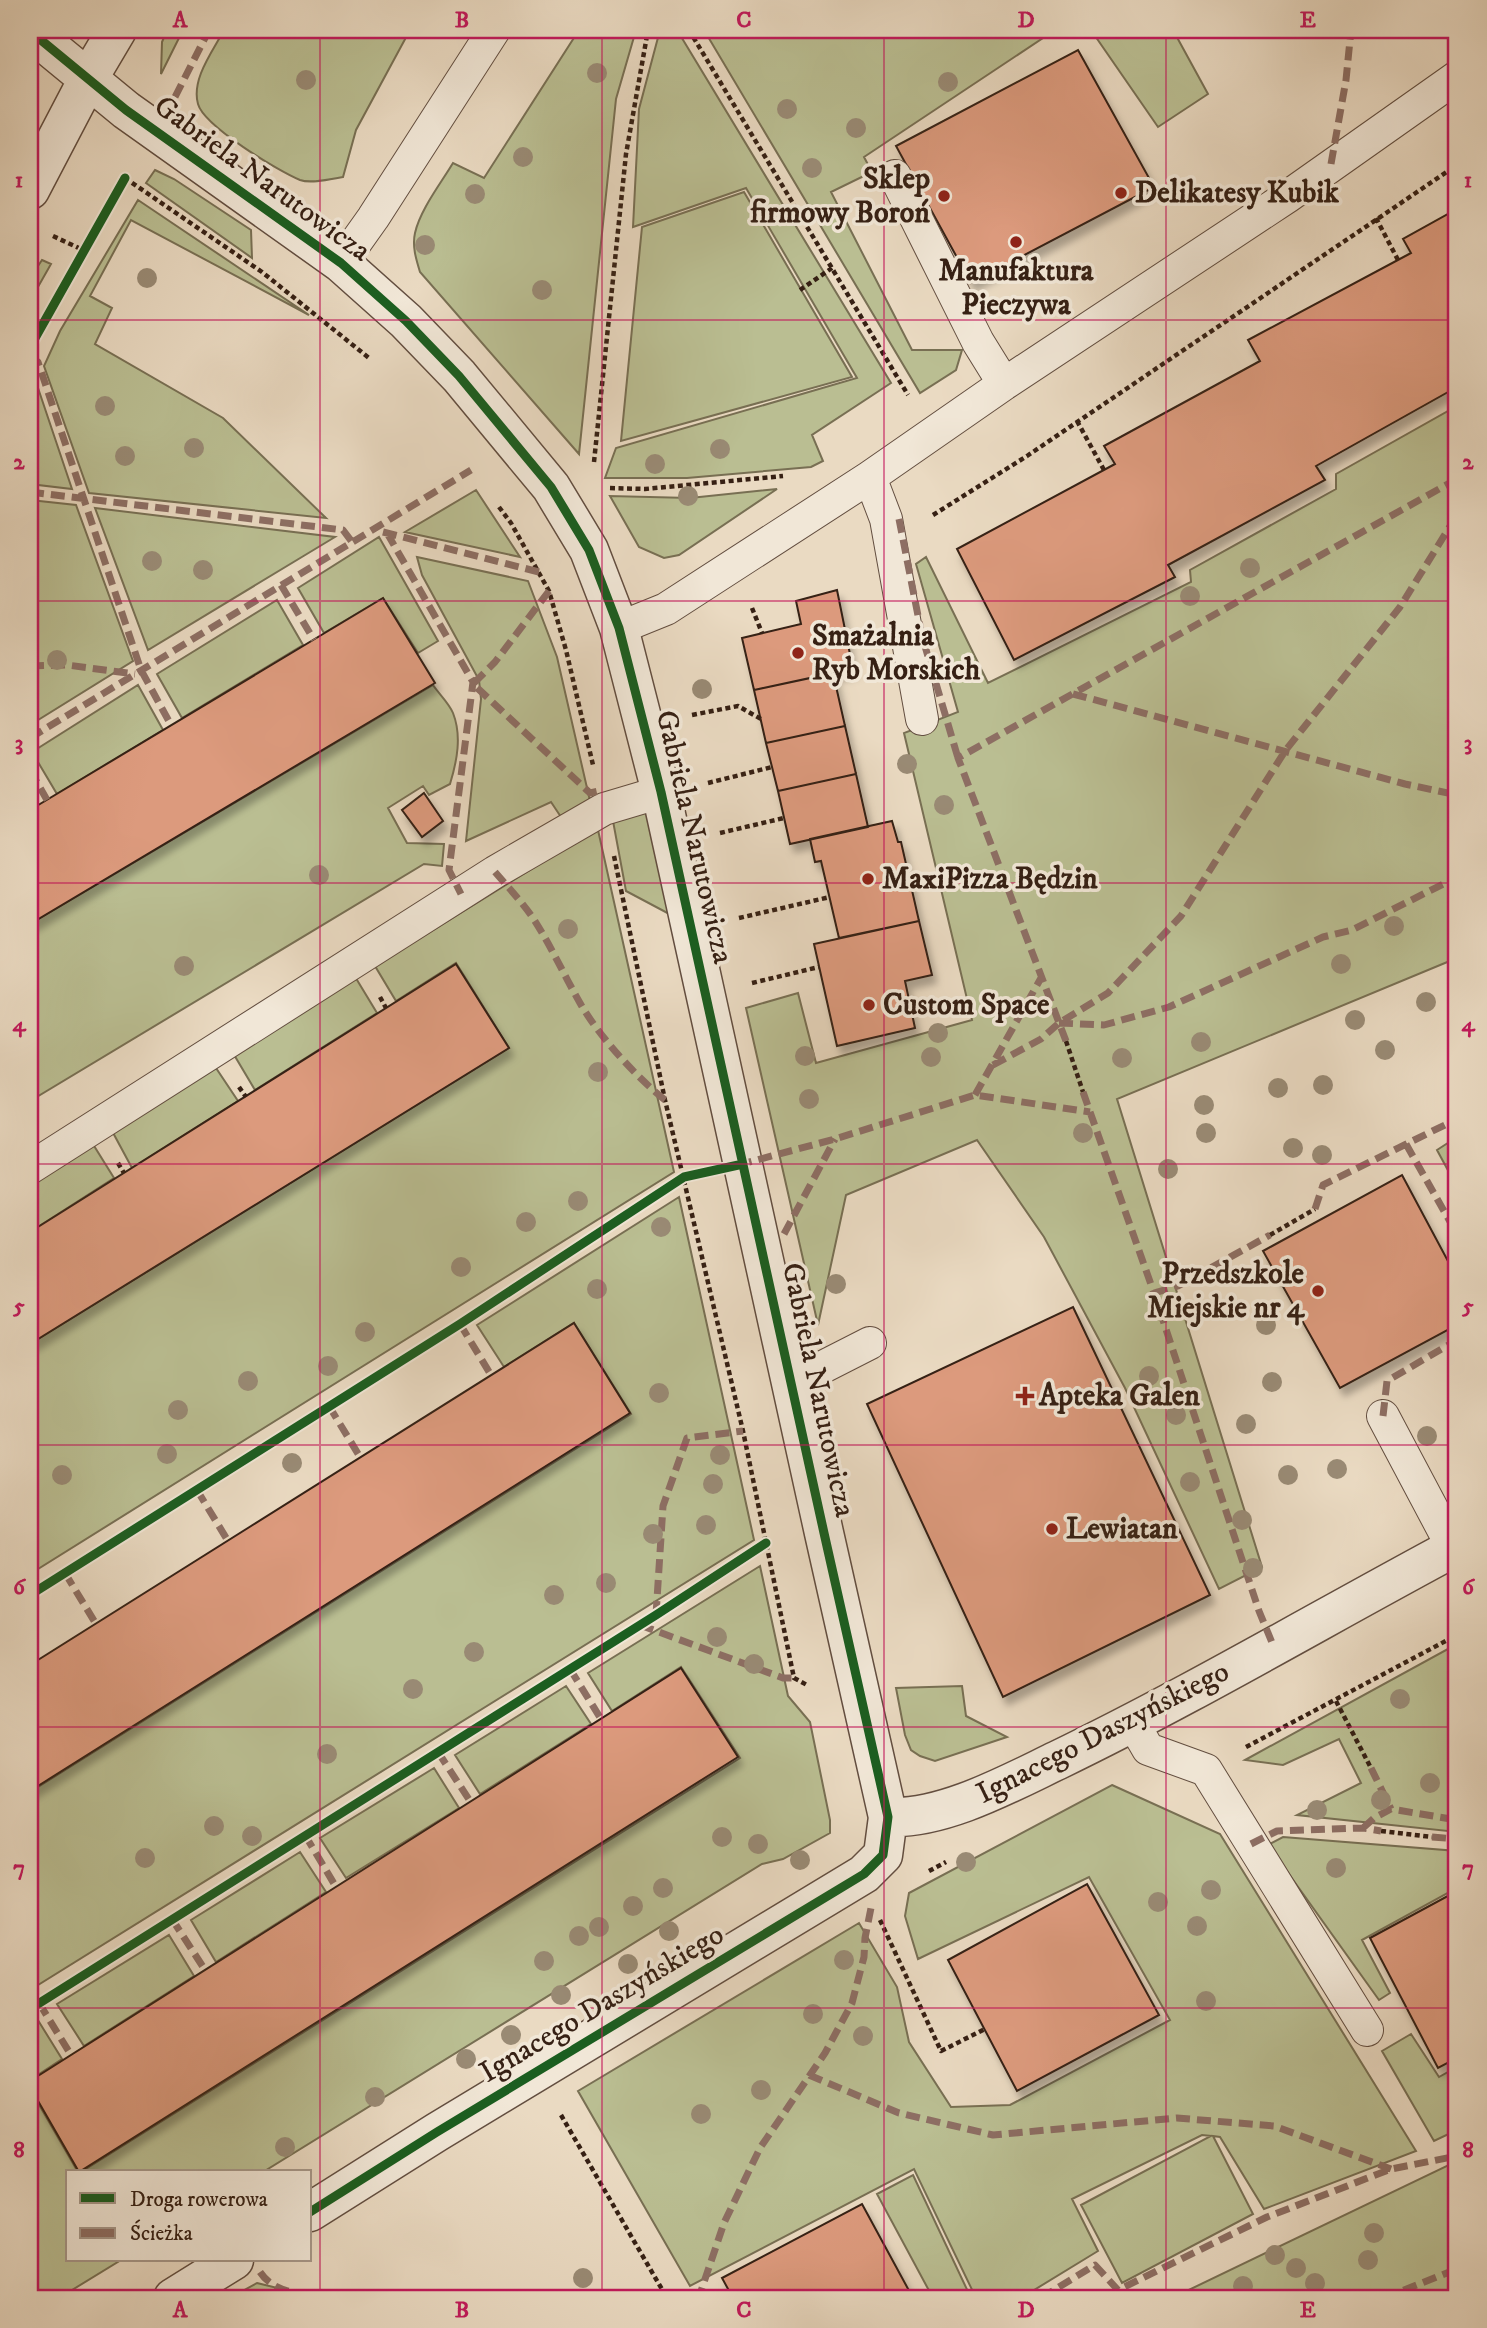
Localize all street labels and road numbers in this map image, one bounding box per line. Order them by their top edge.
street label: Gabriela Narutowicza [146,88,378,270]
street label: Gabriela Narutowicza [647,707,741,968]
street label: Gabriela Narutowicza [773,1259,863,1521]
street label: Ignacego Daszyńskiego [971,1653,1235,1813]
street label: Ignacego Daszyńskiego [473,1916,731,2092]

